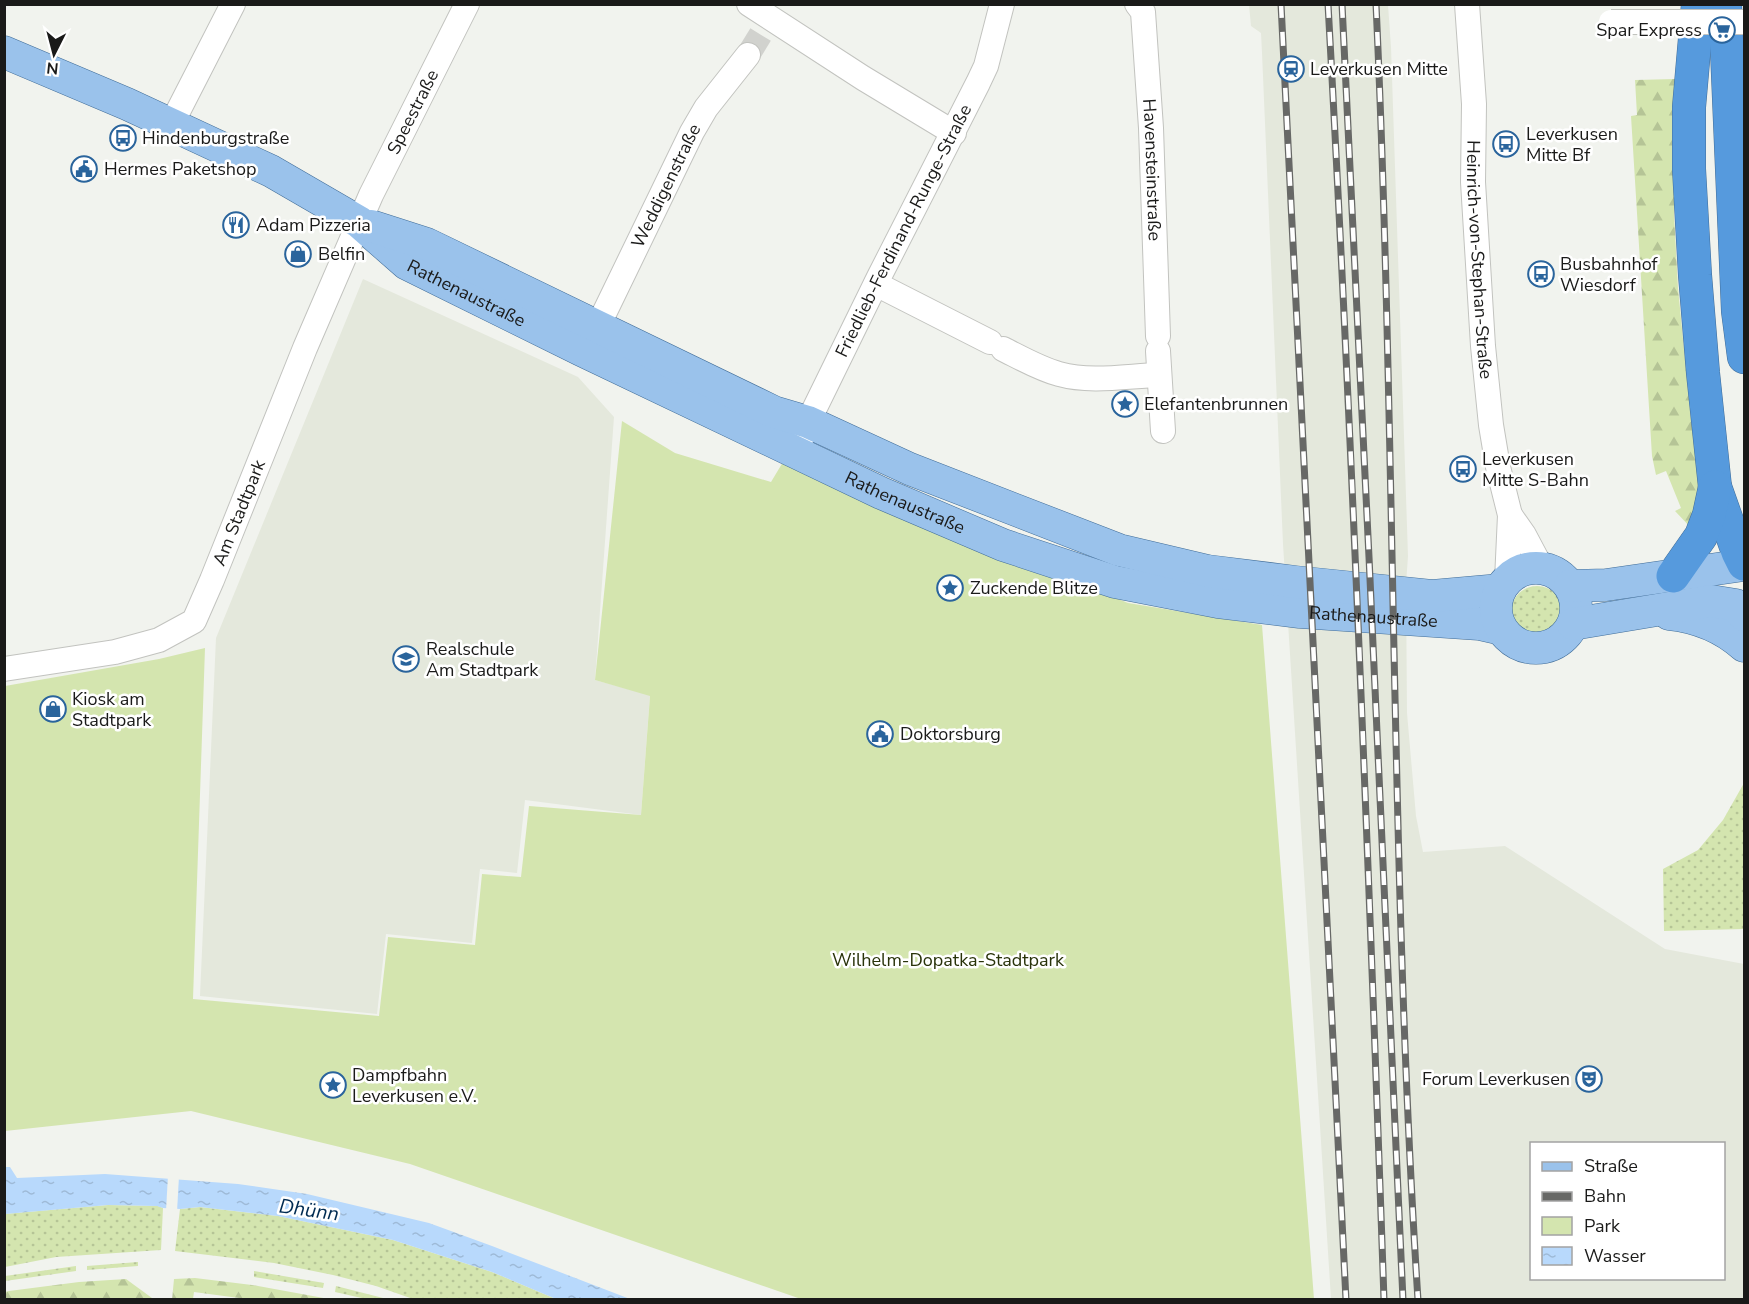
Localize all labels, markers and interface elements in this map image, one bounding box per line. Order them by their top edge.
supermarket icon: Spar Express [1707,15,1737,45]
place label: Spar Express [1596,18,1702,42]
north arrow [24,24,84,84]
station icon: Leverkusen Mitte [1276,54,1306,84]
text: N [45,56,60,79]
place label: Leverkusen Mitte [1310,57,1448,81]
street label: Speestraße [381,65,444,159]
street label: Havensteinstraße [1137,98,1167,241]
street label: Friedlieb-Ferdinand-Runge-Straße [830,100,977,361]
street label: Weddigenstraße [626,119,706,252]
place label: Leverkusen Mitte Bf [1526,122,1618,167]
bus stop icon: Hindenburgstraße [108,123,138,153]
place label: Hindenburgstraße [142,126,289,150]
bus stop icon: Leverkusen Mitte Bf [1491,129,1521,159]
street label: Heinrich-von-Stephan-Straße [1461,140,1498,380]
public building icon: Hermes Paketshop [69,154,99,184]
place label: Hermes Paketshop [104,157,257,181]
restaurant icon: Adam Pizzeria [221,210,251,240]
place label: Adam Pizzeria [256,213,371,237]
shop icon: Belfin [283,239,313,269]
place label: Belfin [318,242,365,266]
place label: Busbahnhof Wiesdorf [1560,252,1659,297]
street label: Rathenaustraße [403,254,529,333]
bus stop icon: Busbahnhof Wiesdorf [1526,259,1556,289]
place icon: Elefantenbrunnen [1110,389,1140,419]
place label: Elefantenbrunnen [1144,392,1288,416]
place label: Leverkusen Mitte S-Bahn [1482,447,1589,492]
bus stop icon: Leverkusen Mitte S-Bahn [1448,454,1478,484]
street label: Am Stadtpark [207,455,271,569]
street label: Rathenaustraße [841,465,969,539]
place icon: Zuckende Blitze [935,573,965,603]
place label: Zuckende Blitze [970,576,1098,600]
street label: Rathenaustraße [1308,601,1439,633]
place label: Realschule Am Stadtpark [426,637,539,682]
school or university icon: Realschule Am Stadtpark [391,644,421,674]
place label: Kiosk am Stadtpark [72,687,152,732]
shop icon: Kiosk am Stadtpark [38,694,68,724]
public building icon: Doktorsburg [865,719,895,749]
place label: Doktorsburg [900,722,1001,746]
park label: Wilhelm-Dopatka-Stadtpark [832,948,1065,972]
place label: Dampfbahn Leverkusen e.V. [352,1063,477,1108]
theatre icon: Forum Leverkusen [1574,1064,1604,1094]
place label: Forum Leverkusen [1422,1067,1570,1091]
place icon: Dampfbahn Leverkusen e.V. [318,1070,348,1100]
legend [1530,1142,1725,1280]
text: Straße [1584,1154,1638,1178]
text: Bahn [1584,1184,1626,1208]
water label: Dhünn [277,1192,341,1228]
text: Park [1584,1214,1621,1238]
text: Wasser [1584,1244,1646,1268]

